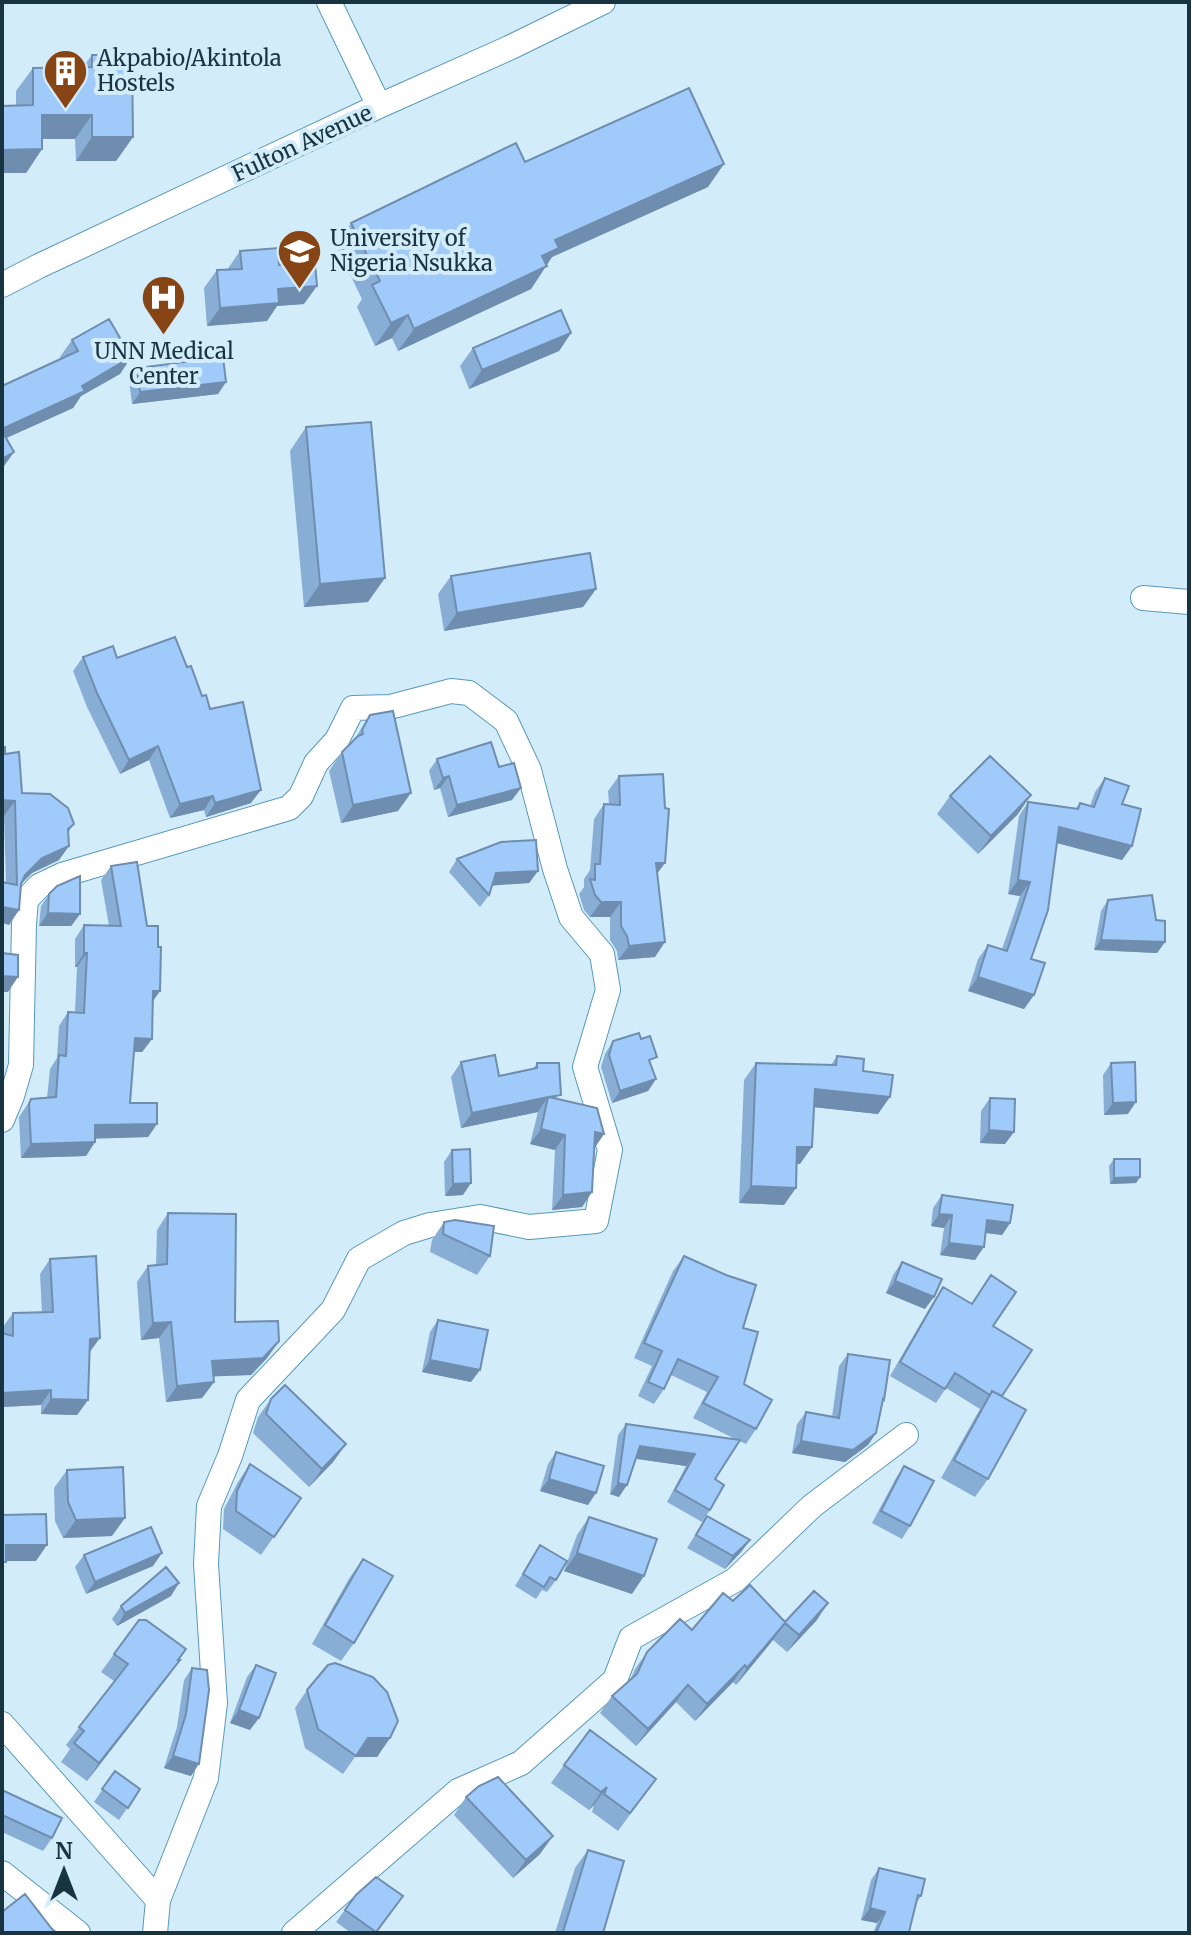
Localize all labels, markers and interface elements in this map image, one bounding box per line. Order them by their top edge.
place label: Akpabio/Akintola Hostels [96,44,282,97]
building icon: Akpabio/Akintola Hostels [42,47,90,110]
street label: Fulton Avenue [228,98,376,188]
place label: University of Nigeria Nsukka [330,224,493,277]
school or university icon: University of Nigeria Nsukka [275,227,323,290]
hospital icon: UNN Medical Center [140,274,188,337]
place label: UNN Medical Center [94,337,234,390]
north arrow [24,1831,104,1911]
text: N [55,1837,73,1865]

